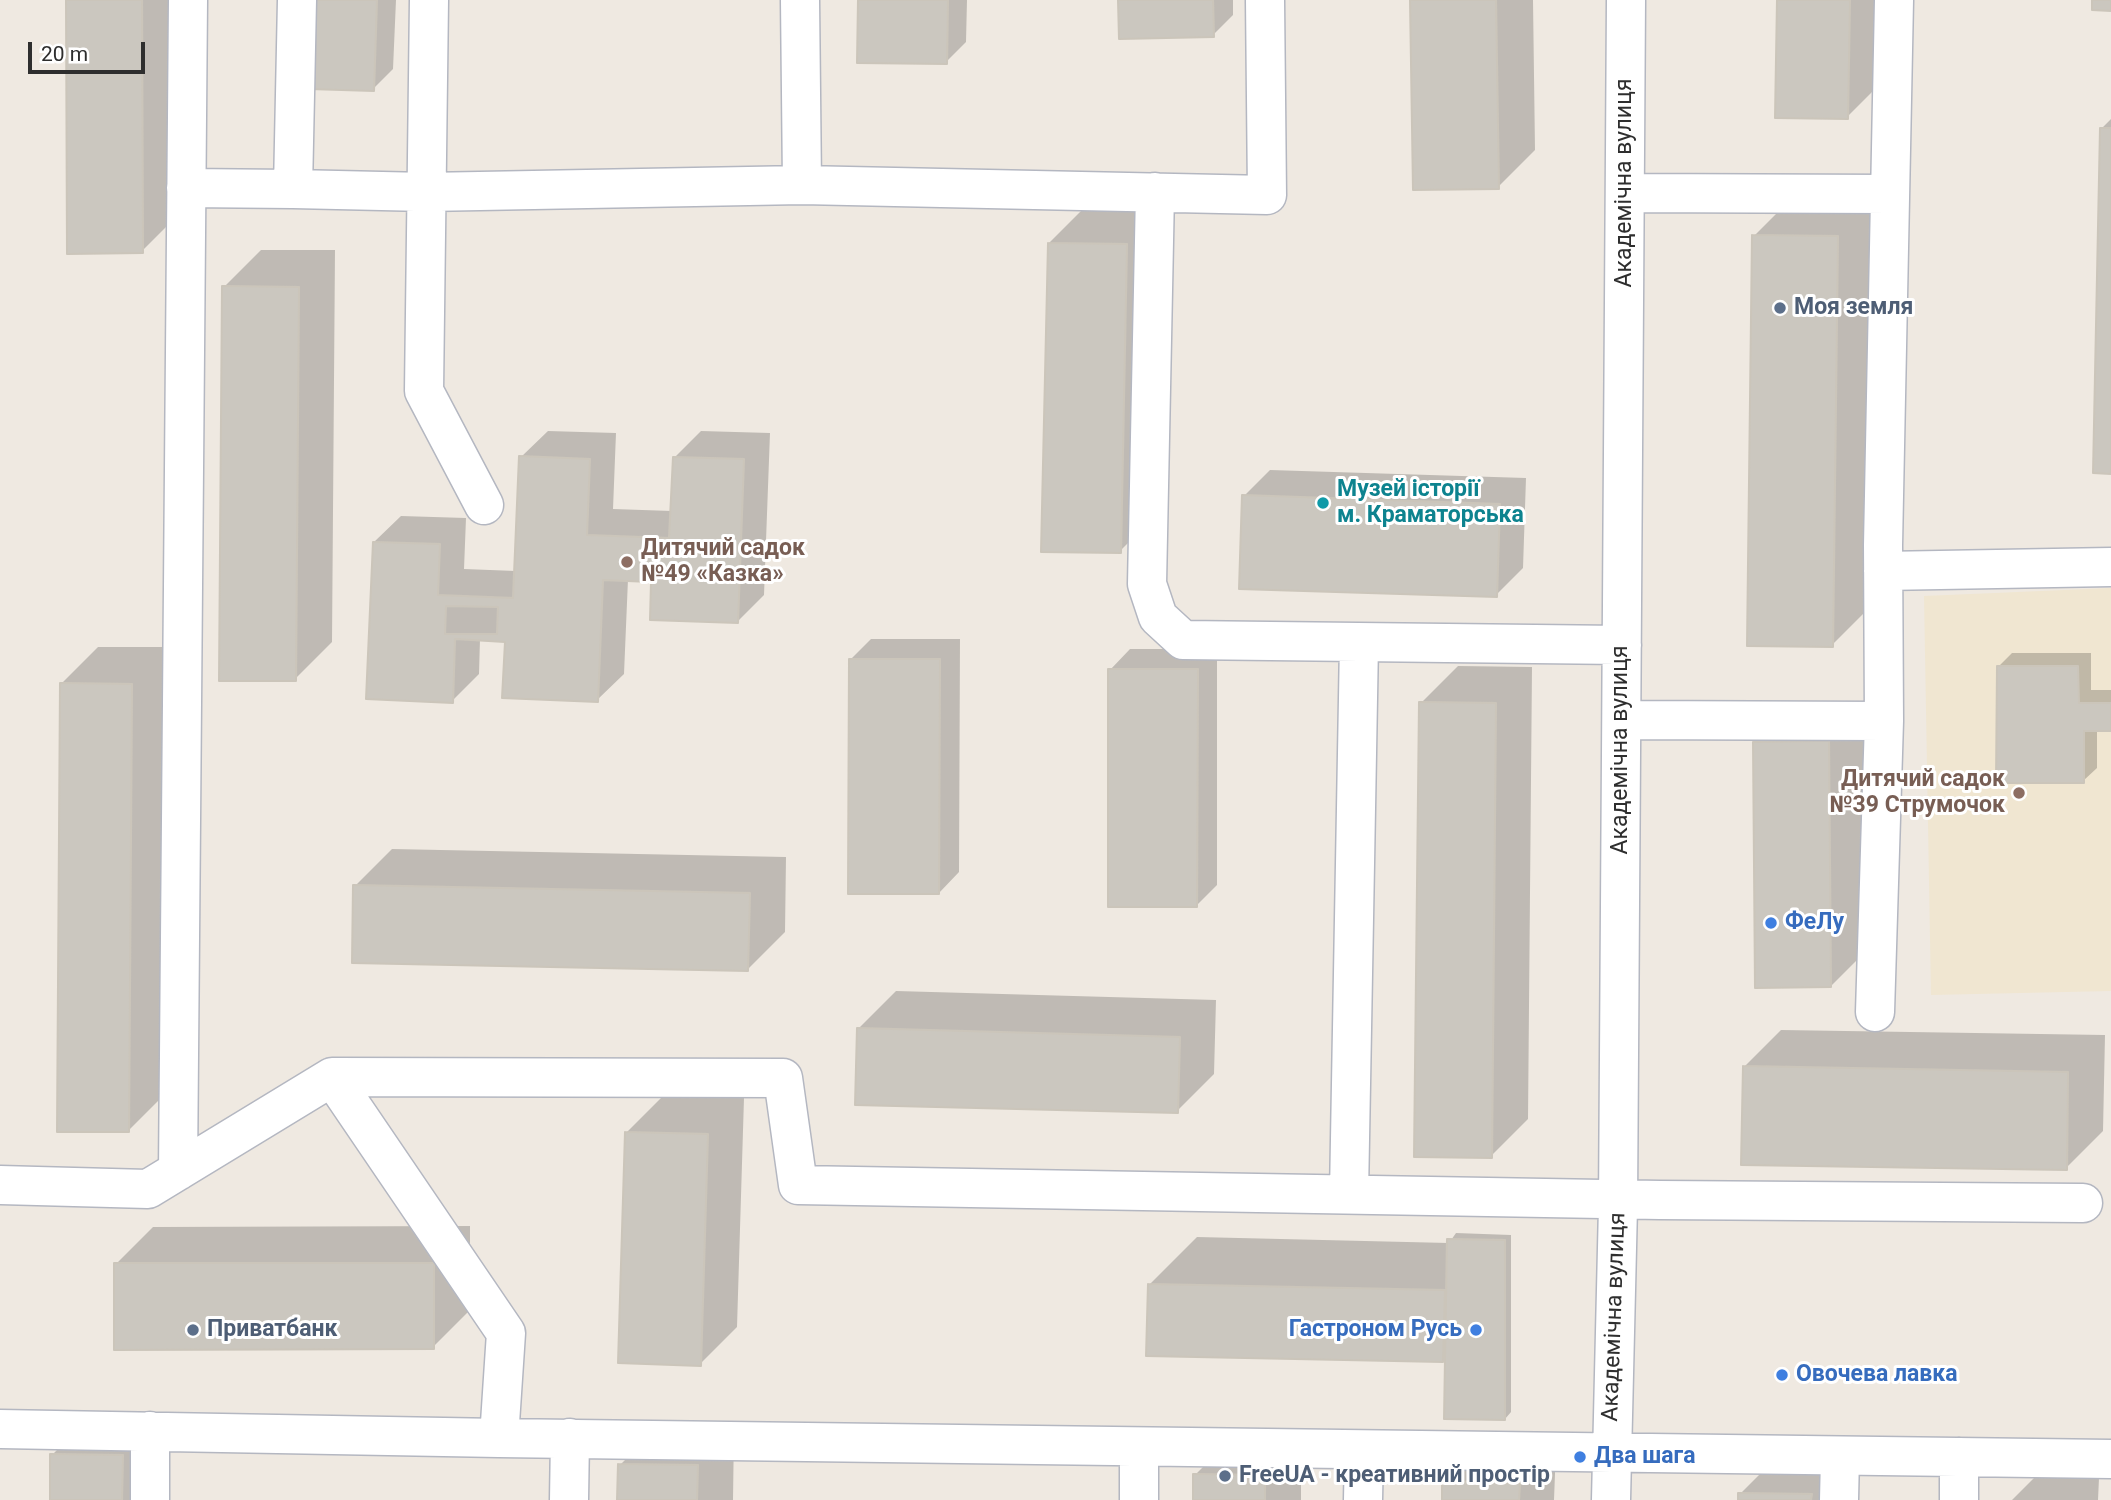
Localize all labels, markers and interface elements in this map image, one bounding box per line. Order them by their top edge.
scale bar [32,28,149,72]
text: 20 m [41,42,88,66]
street label: Академічна вулиця [1611,78,1639,288]
place label: Моя земля [1794,294,1913,322]
marker: Моя земля [1772,300,1788,316]
place label: Музей історії м. Краматорська [1337,476,1524,530]
marker: Музей історії м. Краматорська [1315,495,1331,511]
place label: Дитячий садок №49 «Казка» [641,535,805,589]
marker: Дитячий садок №49 «Казка» [619,554,635,570]
street label: Академічна вулиця [1607,645,1635,855]
place label: Дитячий садок №39 Струмочок [1829,766,2005,820]
marker: Дитячий садок №39 Струмочок [2011,785,2027,801]
place label: ФеЛу [1785,909,1844,937]
marker: ФеЛу [1763,915,1779,931]
street label: Академічна вулиця [1598,1212,1632,1422]
place label: Приватбанк [207,1316,337,1344]
place label: Гастроном Русь [1289,1316,1462,1344]
marker: Приватбанк [185,1322,201,1338]
marker: Гастроном Русь [1468,1322,1484,1338]
place label: Овочева лавка [1796,1361,1958,1389]
marker: Овочева лавка [1774,1367,1790,1383]
place label: Два шага [1594,1443,1695,1471]
marker: Два шага [1572,1449,1588,1465]
place label: FreeUA - креативний простір [1239,1462,1550,1490]
marker: FreeUA - креативний простір [1217,1468,1233,1484]

